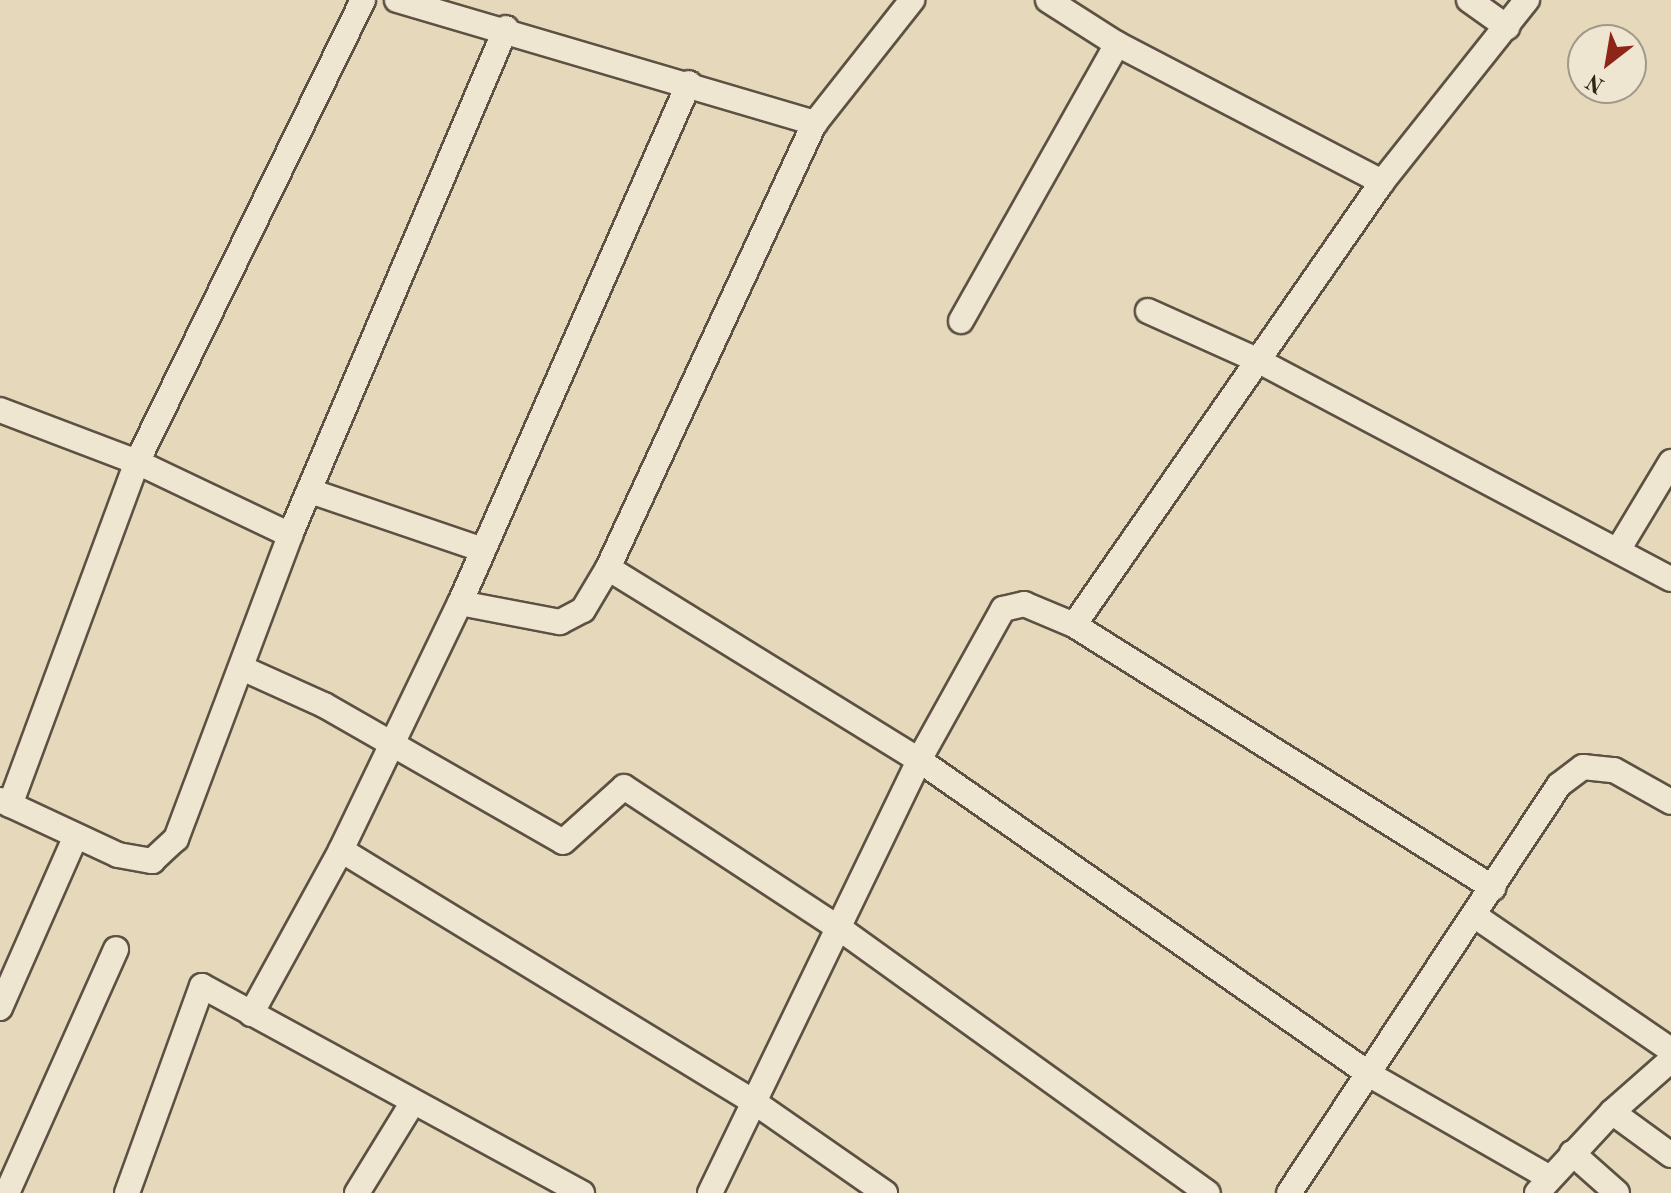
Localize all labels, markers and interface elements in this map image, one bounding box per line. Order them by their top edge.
north arrow [1567,24,1647,104]
text: N [1583,69,1609,97]

